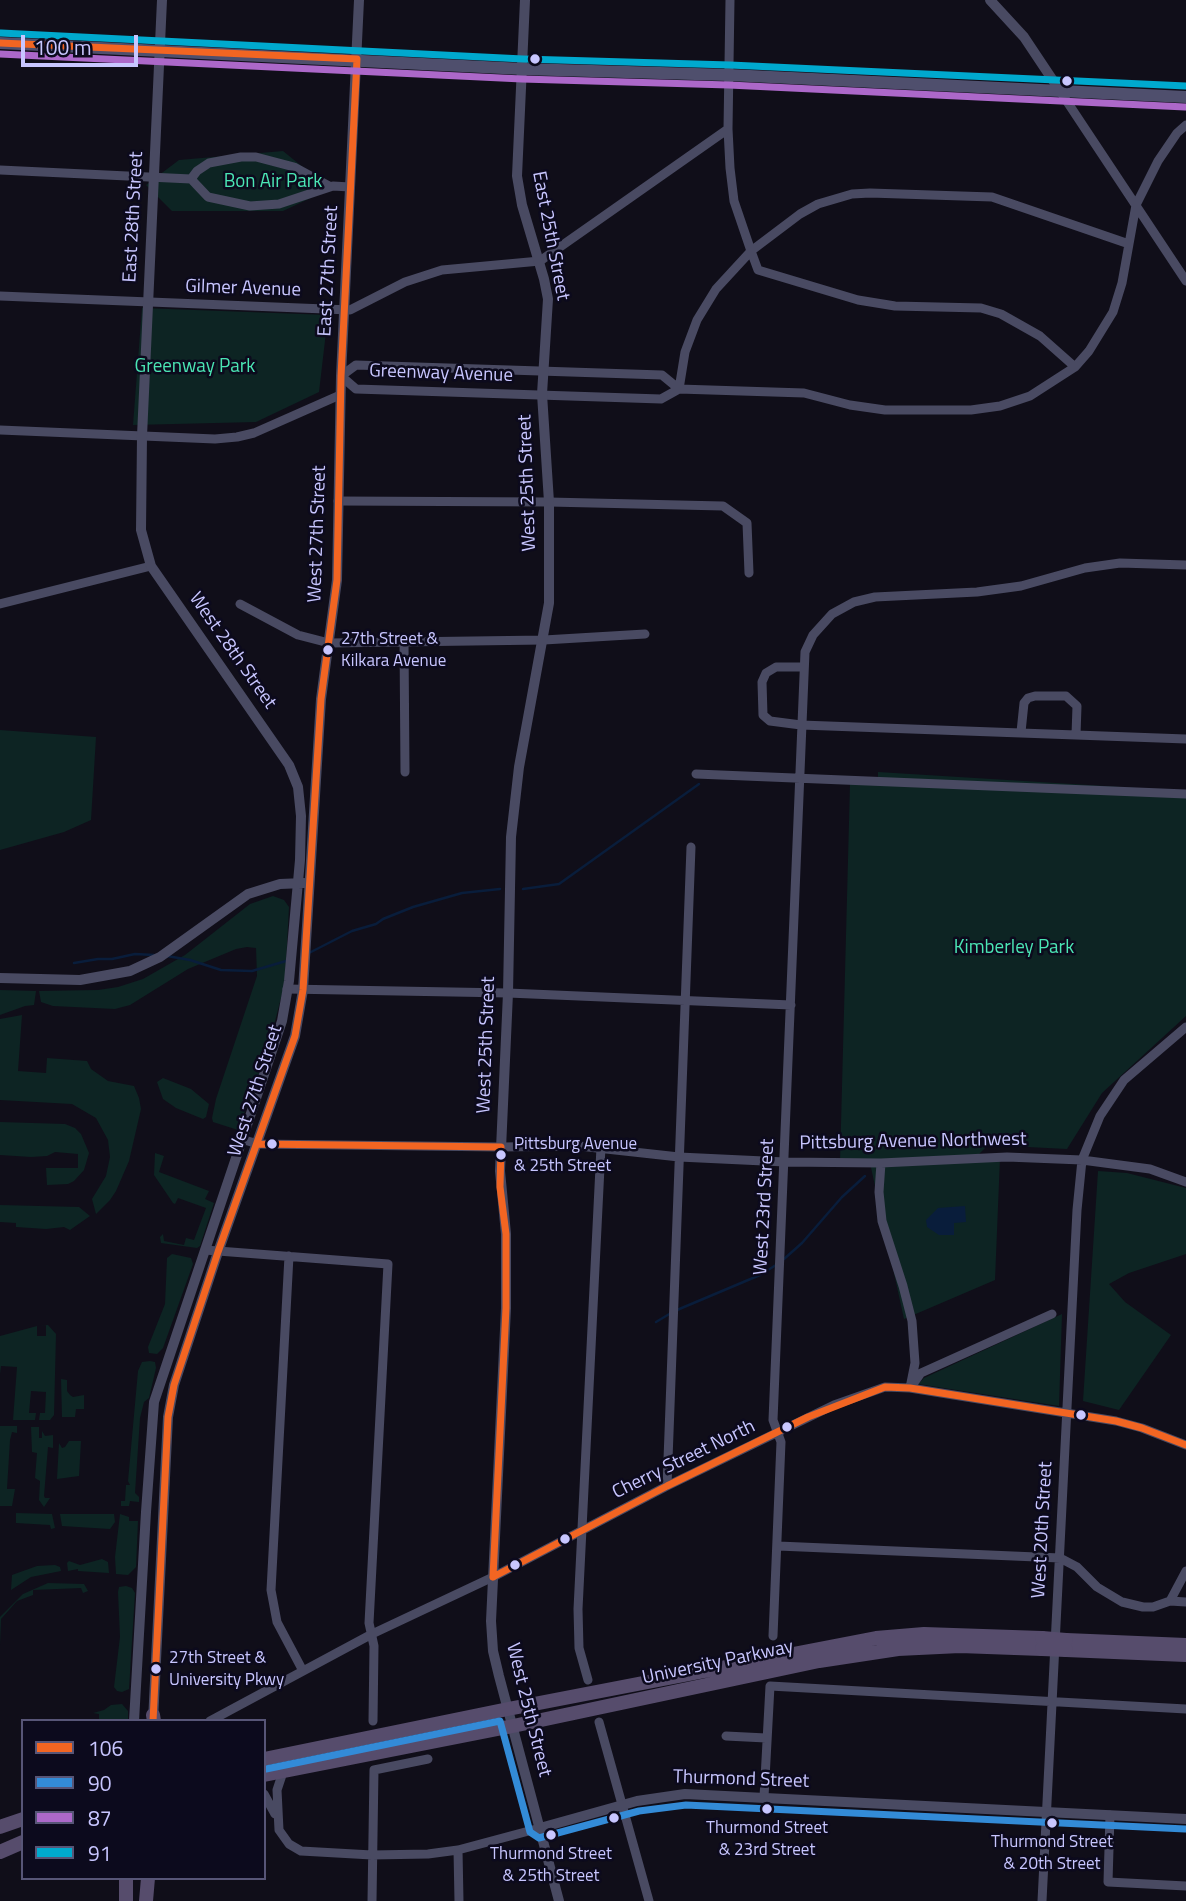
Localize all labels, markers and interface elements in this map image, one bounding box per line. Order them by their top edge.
scale bar [24,21,142,65]
text: 100 m [34,31,91,63]
unlabelled marker [528,52,542,66]
unlabelled marker [1060,74,1074,88]
street label: East 28th Street [119,151,149,283]
street label: East 25th Street [526,170,574,302]
park label: Bon Air Park [224,171,322,193]
street label: East 27th Street [314,205,344,337]
street label: Gilmer Avenue [185,276,301,302]
park label: Greenway Park [135,356,255,378]
street label: Greenway Avenue [369,360,513,388]
street label: West 25th Street [514,414,542,552]
street label: West 27th Street [304,465,332,603]
street label: West 28th Street [183,588,281,714]
place label: 27th Street & Kilkara Avenue [341,630,446,670]
marker: 27th Street & Kilkara Avenue [321,643,335,657]
park label: Kimberley Park [954,937,1074,959]
street label: West 25th Street [473,976,501,1114]
street label: West 27th Street [224,1022,288,1160]
street label: Pittsburg Avenue Northwest [799,1129,1027,1155]
place label: Pittsburg Avenue & 25th Street [514,1135,637,1175]
unlabelled marker [265,1137,279,1151]
street label: West 23rd Street [750,1138,780,1276]
marker: Pittsburg Avenue & 25th Street [494,1148,508,1162]
unlabelled marker [1074,1408,1088,1422]
street label: Cherry Street North [609,1416,759,1504]
unlabelled marker [780,1420,794,1434]
street label: West 20th Street [1028,1461,1058,1599]
unlabelled marker [558,1532,572,1546]
unlabelled marker [508,1558,522,1572]
street label: University Parkway [640,1636,796,1690]
street label: West 25th Street [500,1641,556,1779]
place label: 27th Street & University Pkwy [169,1649,284,1689]
marker: 27th Street & University Pkwy [149,1662,163,1676]
legend [21,1719,266,1880]
text: 106 [88,1732,123,1764]
street label: Thurmond Street [673,1766,809,1794]
text: 90 [88,1767,112,1799]
text: 87 [88,1802,112,1834]
marker: Thurmond Street & 23rd Street [760,1802,774,1816]
unlabelled marker [607,1811,621,1825]
marker: Thurmond Street & 20th Street [1045,1816,1059,1830]
place label: Thurmond Street & 23rd Street [706,1819,828,1859]
marker: Thurmond Street & 25th Street [544,1828,558,1842]
place label: Thurmond Street & 20th Street [991,1833,1113,1873]
text: 91 [88,1837,112,1869]
place label: Thurmond Street & 25th Street [490,1845,612,1885]

